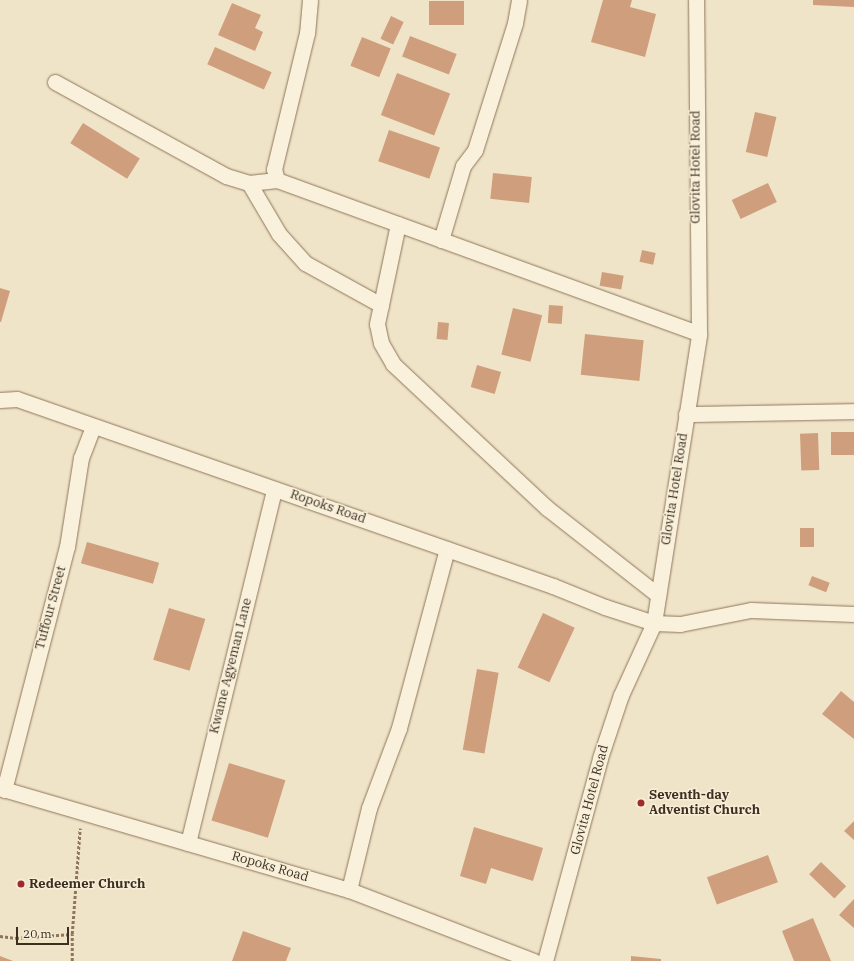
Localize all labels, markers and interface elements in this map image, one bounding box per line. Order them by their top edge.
street label: Glovita Hotel Road [688,110,704,224]
street label: Glovita Hotel Road [658,432,692,546]
street label: Ropoks Road [288,487,368,527]
street label: Tuffour Street [32,565,70,651]
street label: Kwame Agyeman Lane [207,597,255,735]
street label: Glovita Hotel Road [568,743,612,857]
place label: Seventh-day Adventist Church [649,788,760,819]
marker: Seventh-day Adventist Church [636,798,646,808]
street label: Ropoks Road [230,849,310,885]
place label: Redeemer Church [29,876,145,892]
marker: Redeemer Church [16,879,26,889]
scale bar [18,919,71,945]
text: 20 m [23,926,52,941]

